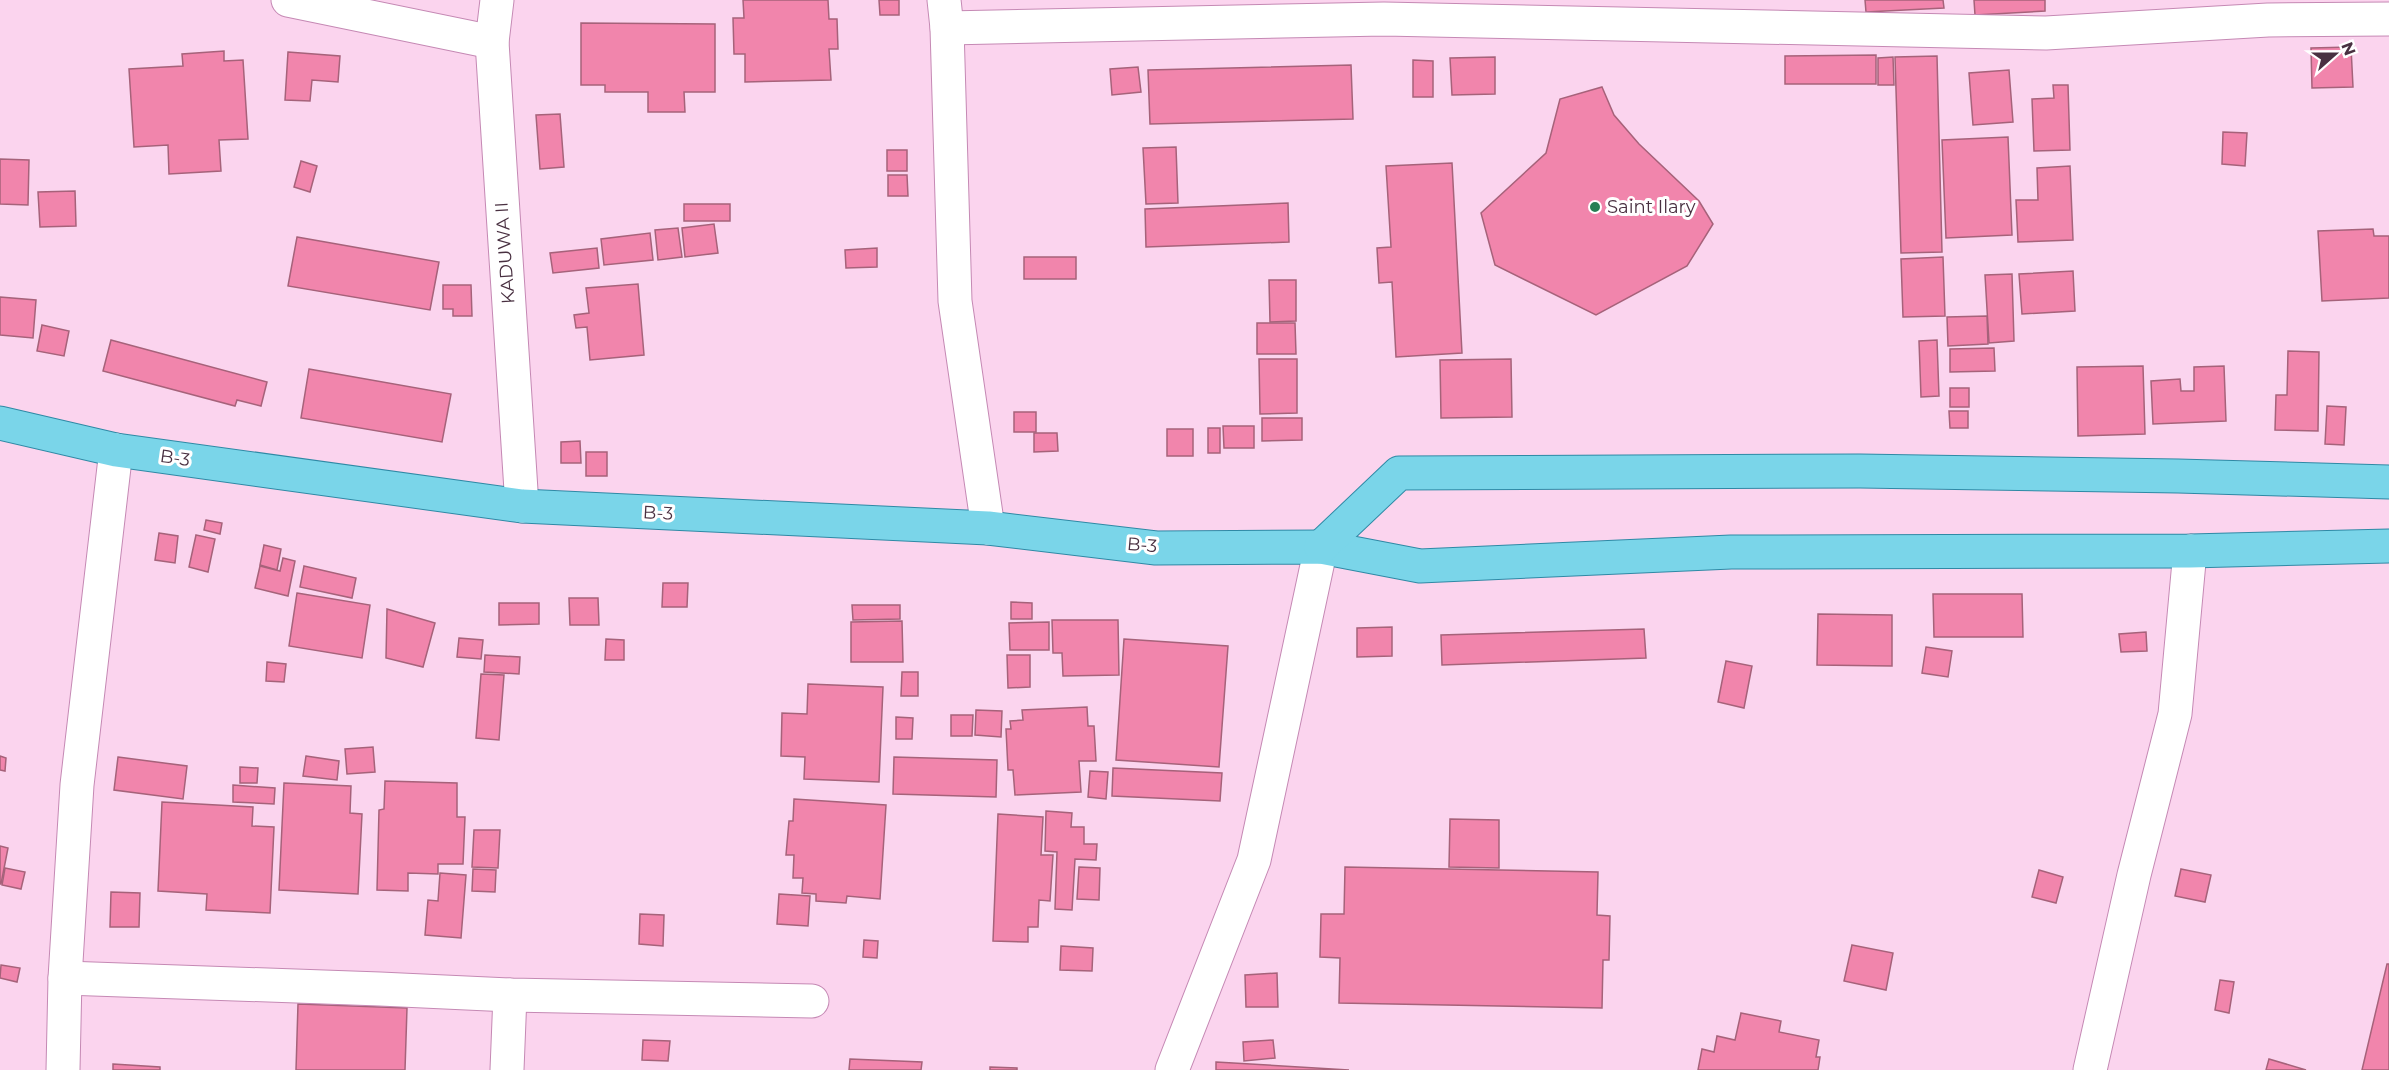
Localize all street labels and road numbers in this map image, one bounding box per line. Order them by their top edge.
street label: KADUWA II [490,201,520,305]
street label: B-3 [158,445,192,471]
street label: B-3 [642,501,674,525]
street label: B-3 [1126,533,1158,557]

